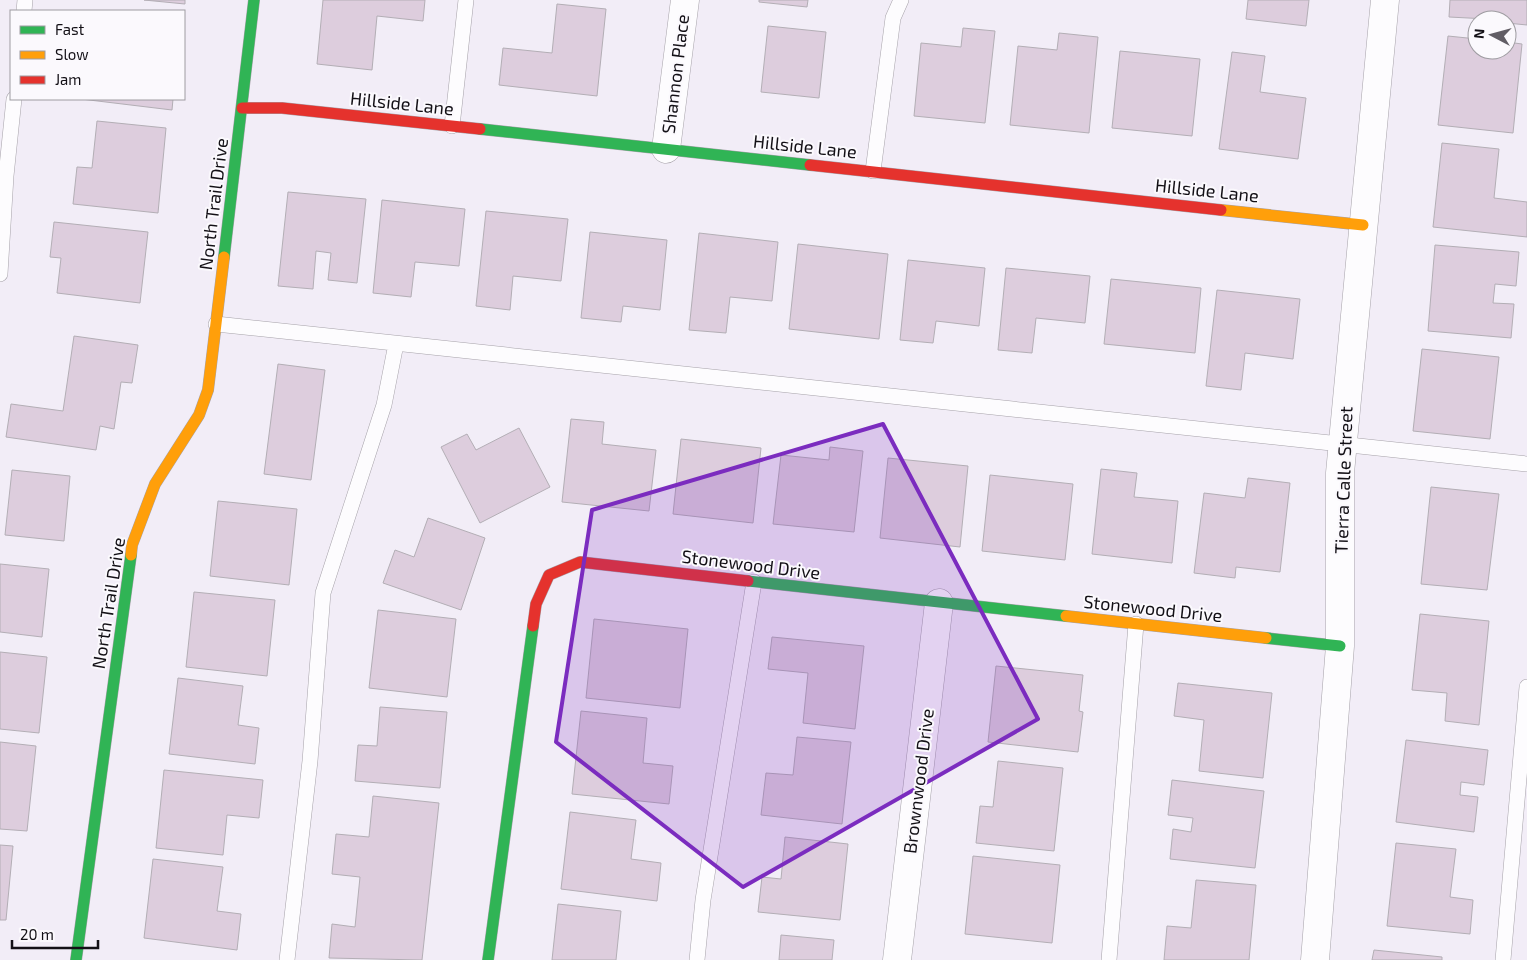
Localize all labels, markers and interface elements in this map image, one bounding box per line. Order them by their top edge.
legend [10,10,185,100]
north arrow [1467,10,1517,60]
street label: Shannon Place [657,13,693,135]
text: Fast [55,20,85,38]
text: N [1470,28,1488,40]
text: Slow [55,45,89,63]
text: Jam [55,70,81,88]
street label: Hillside Lane [349,87,455,119]
street label: Hillside Lane [752,130,858,162]
street label: North Trail Drive [194,137,232,271]
street label: Hillside Lane [1154,174,1260,206]
street label: Tierra Calle Street [1329,406,1357,554]
street label: North Trail Drive [87,536,129,670]
street label: Stonewood Drive [680,545,822,583]
street label: Stonewood Drive [1082,590,1224,626]
street label: Brownwood Drive [898,707,938,855]
scale bar [12,918,99,950]
text: 20 m [20,925,54,943]

